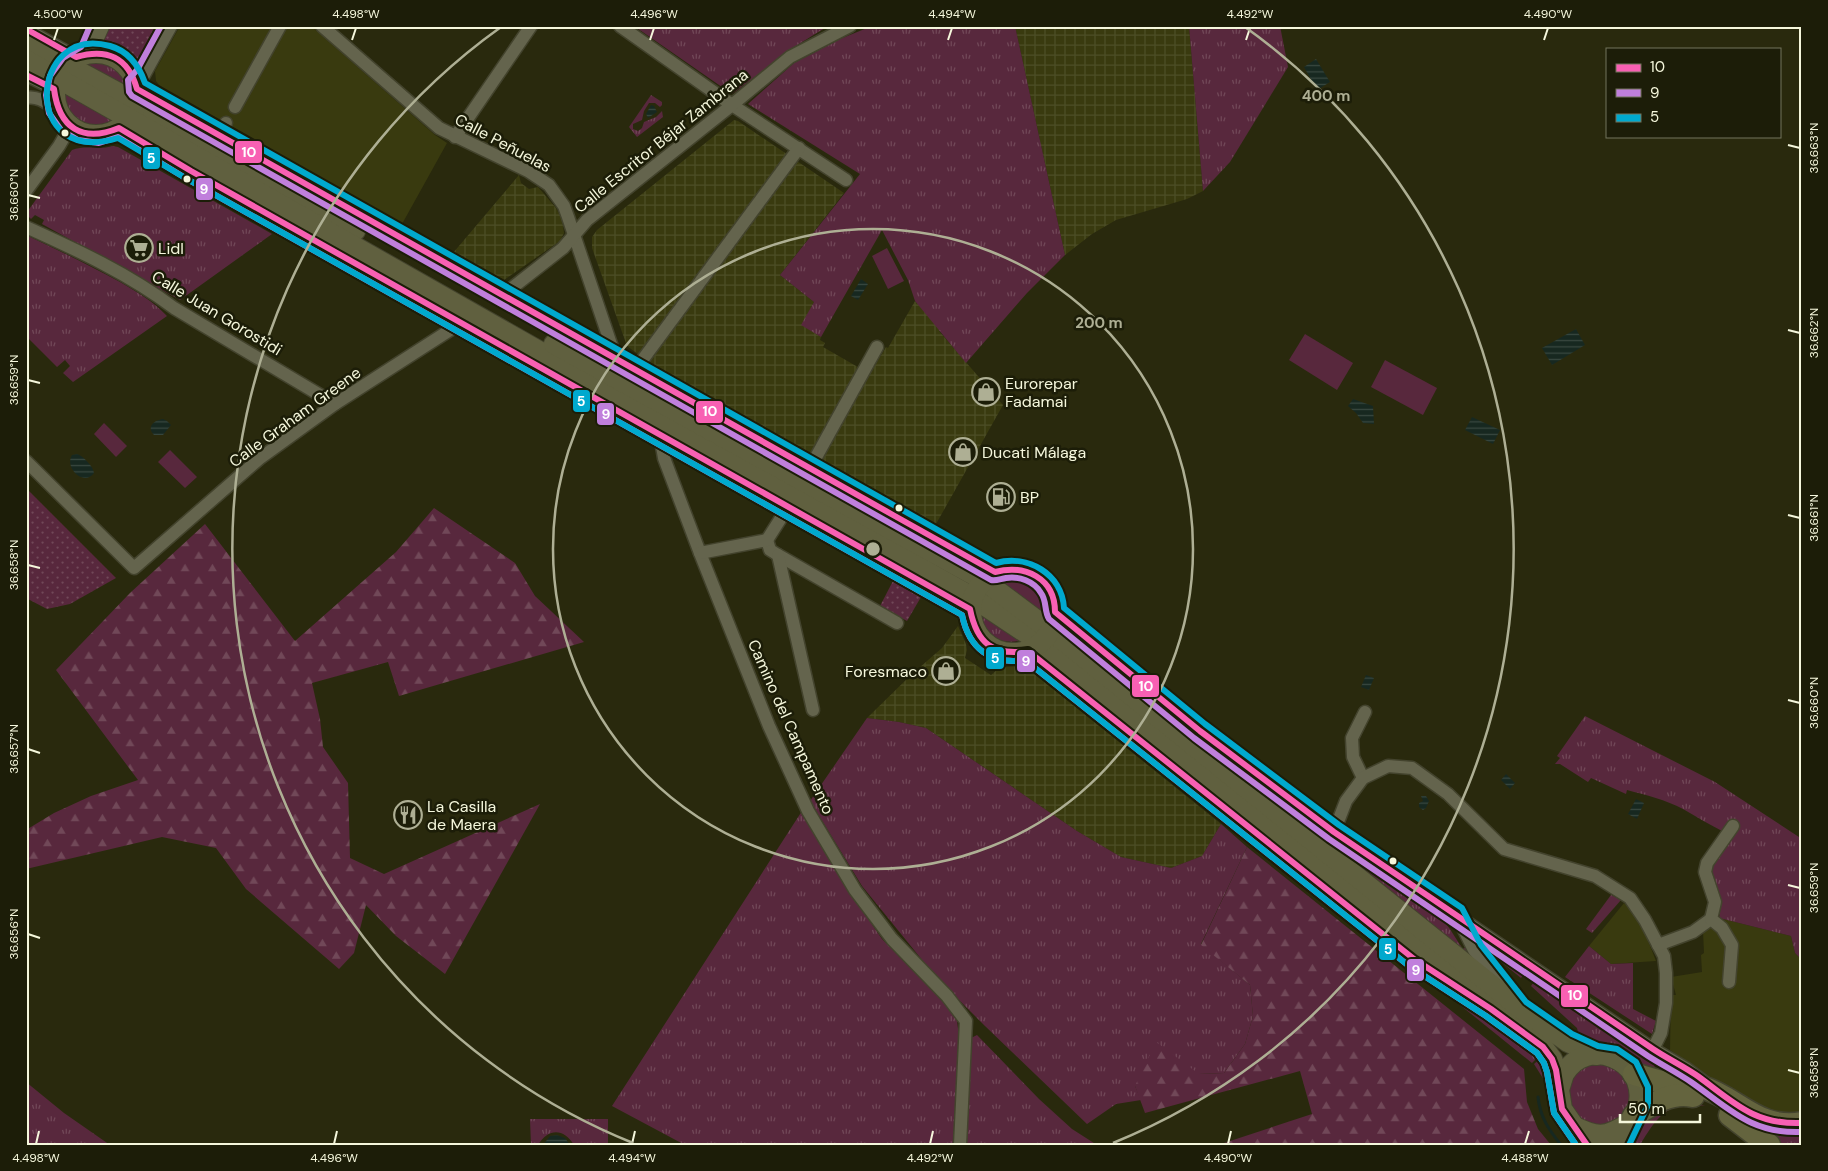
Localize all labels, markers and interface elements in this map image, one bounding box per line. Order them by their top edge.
text: 4.500°W [33,6,83,22]
text: 4.498°W [332,6,380,22]
text: 4.496°W [630,6,678,22]
text: 4.494°W [928,6,976,22]
text: 4.492°W [1227,6,1274,22]
text: 4.490°W [1524,6,1573,22]
legend [1606,48,1780,138]
text: 10 [1650,57,1665,77]
street label: Calle Escritor Béjar Zambrana [570,64,752,218]
text: 9 [1650,83,1659,103]
text: 400 m [1302,86,1350,106]
text: 5 [1650,107,1659,127]
street label: Calle Peñuelas [451,109,555,177]
text: 36.663°N [1806,123,1822,173]
unlabelled marker [60,128,70,138]
line badge: 10 [234,140,263,164]
text: 10 [242,143,257,161]
line badge: 5 [142,146,161,170]
text: 5 [147,149,155,167]
text: 36.660°N [6,169,22,221]
unlabelled marker [182,174,192,184]
line badge: 9 [195,177,214,201]
text: 9 [200,180,209,198]
supermarket icon: Lidl [124,233,154,263]
place label: Lidl [158,238,184,259]
street label: Calle Juan Gorostidi [148,266,286,360]
text: 36.662°N [1806,308,1822,358]
text: 200 m [1075,313,1123,333]
text: 36.659°N [6,355,22,405]
street label: Calle Graham Greene [225,362,365,472]
place label: Eurorepar Fadamai [1005,373,1078,412]
shop icon: Eurorepar Fadamai [971,377,1001,407]
line badge: 5 [572,389,591,413]
text: 5 [577,392,585,410]
line badge: 10 [695,400,724,424]
line badge: 9 [596,402,615,426]
text: 10 [703,402,718,420]
text: 9 [602,405,611,423]
shop icon: Ducati Málaga [948,437,978,467]
place label: Ducati Málaga [982,442,1086,463]
fuel station icon: BP [986,482,1016,512]
place label: BP [1020,487,1039,508]
text: 36.661°N [1806,494,1822,542]
unlabelled marker [894,503,904,513]
text: 36.658°N [6,540,22,590]
centre of rings [864,540,882,558]
street label: Camino del Campamento [743,636,839,818]
line badge: 5 [985,646,1005,670]
text: 5 [991,649,999,667]
line badge: 9 [1016,649,1036,673]
text: 9 [1022,652,1031,670]
shop icon: Foresmaco [931,656,961,686]
place label: Foresmaco [845,661,927,682]
line badge: 10 [1131,674,1160,698]
text: 10 [1139,677,1154,695]
text: 36.660°N [1806,677,1822,729]
text: 36.657°N [6,724,22,774]
place label: La Casilla de Maera [427,796,496,835]
restaurant icon: La Casilla de Maera [393,800,423,830]
unlabelled marker [1388,856,1398,866]
text: 36.659°N [1806,863,1822,913]
text: 36.656°N [6,909,22,959]
line badge: 5 [1378,937,1397,961]
text: 5 [1384,940,1392,958]
line badge: 9 [1406,958,1425,982]
text: 9 [1412,961,1421,979]
line badge: 10 [1560,984,1589,1008]
text: 10 [1568,986,1583,1004]
text: 36.658°N [1806,1048,1822,1098]
scale bar [1620,1091,1700,1123]
text: 50 m [1628,1099,1665,1119]
text: 4.498°W [12,1150,60,1166]
text: 4.496°W [310,1150,358,1166]
text: 4.494°W [608,1150,656,1166]
text: 4.492°W [907,1150,954,1166]
text: 4.490°W [1204,1150,1253,1166]
text: 4.488°W [1501,1150,1549,1166]

